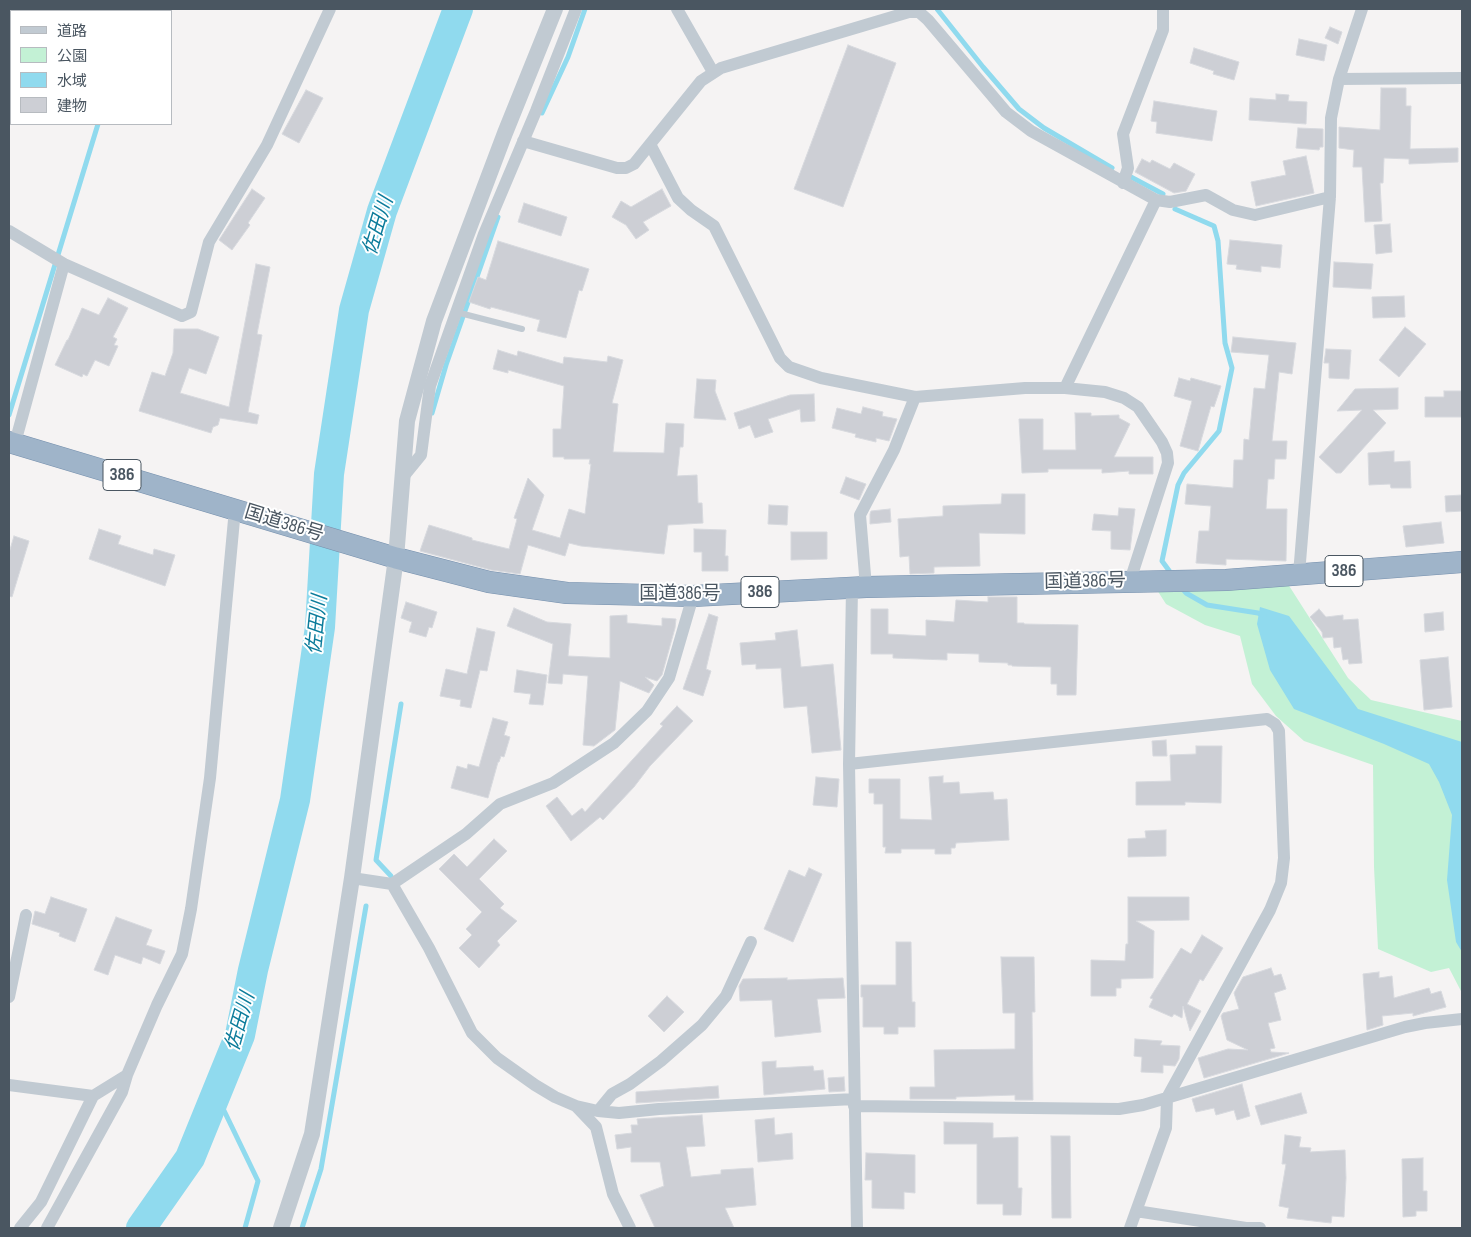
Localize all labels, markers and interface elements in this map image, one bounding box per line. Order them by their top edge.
legend [10,10,172,125]
text: 道路 [57,22,87,41]
text: 公園 [57,47,87,66]
text: 水域 [57,72,87,91]
text: 建物 [57,97,87,116]
water label: 佐田川 [359,194,399,258]
road number: 386 [103,460,141,490]
street label: 国道386号 [242,501,326,547]
road number: 386 [1325,556,1363,586]
street label: 国道386号 [1044,570,1126,594]
road number: 386 [741,576,779,608]
street label: 国道386号 [639,583,721,605]
water label: 佐田川 [303,594,333,656]
water label: 佐田川 [221,990,261,1054]

